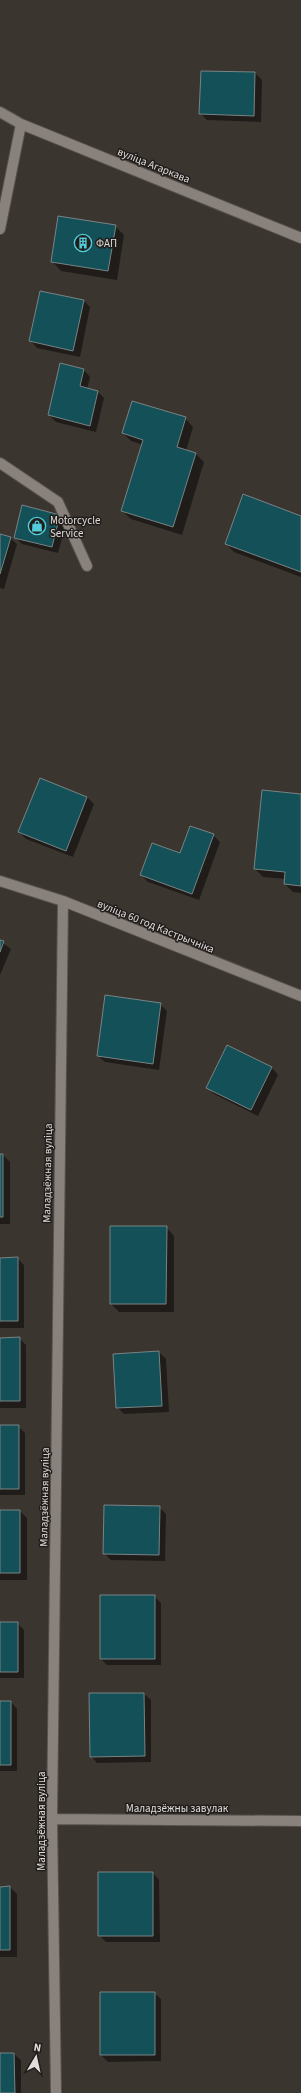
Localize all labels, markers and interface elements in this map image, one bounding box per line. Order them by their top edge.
street label: вуліца Агаркава [115,144,192,187]
building icon: ФАП [73,233,93,253]
place label: ФАП [96,236,117,251]
place label: Motorcycle Service [50,513,101,541]
shop icon: Motorcycle Service [27,516,47,536]
street label: вуліца 60 год Кастрычніка [95,896,217,957]
street label: Маладзёжная вуліца [39,1123,56,1223]
street label: Маладзёжная вуліца [36,1447,53,1547]
street label: Маладзёжная вуліца [34,1771,49,1871]
street label: Маладзёжны завулак [126,1801,229,1816]
north arrow [16,2037,56,2077]
text: N [33,2040,42,2056]

